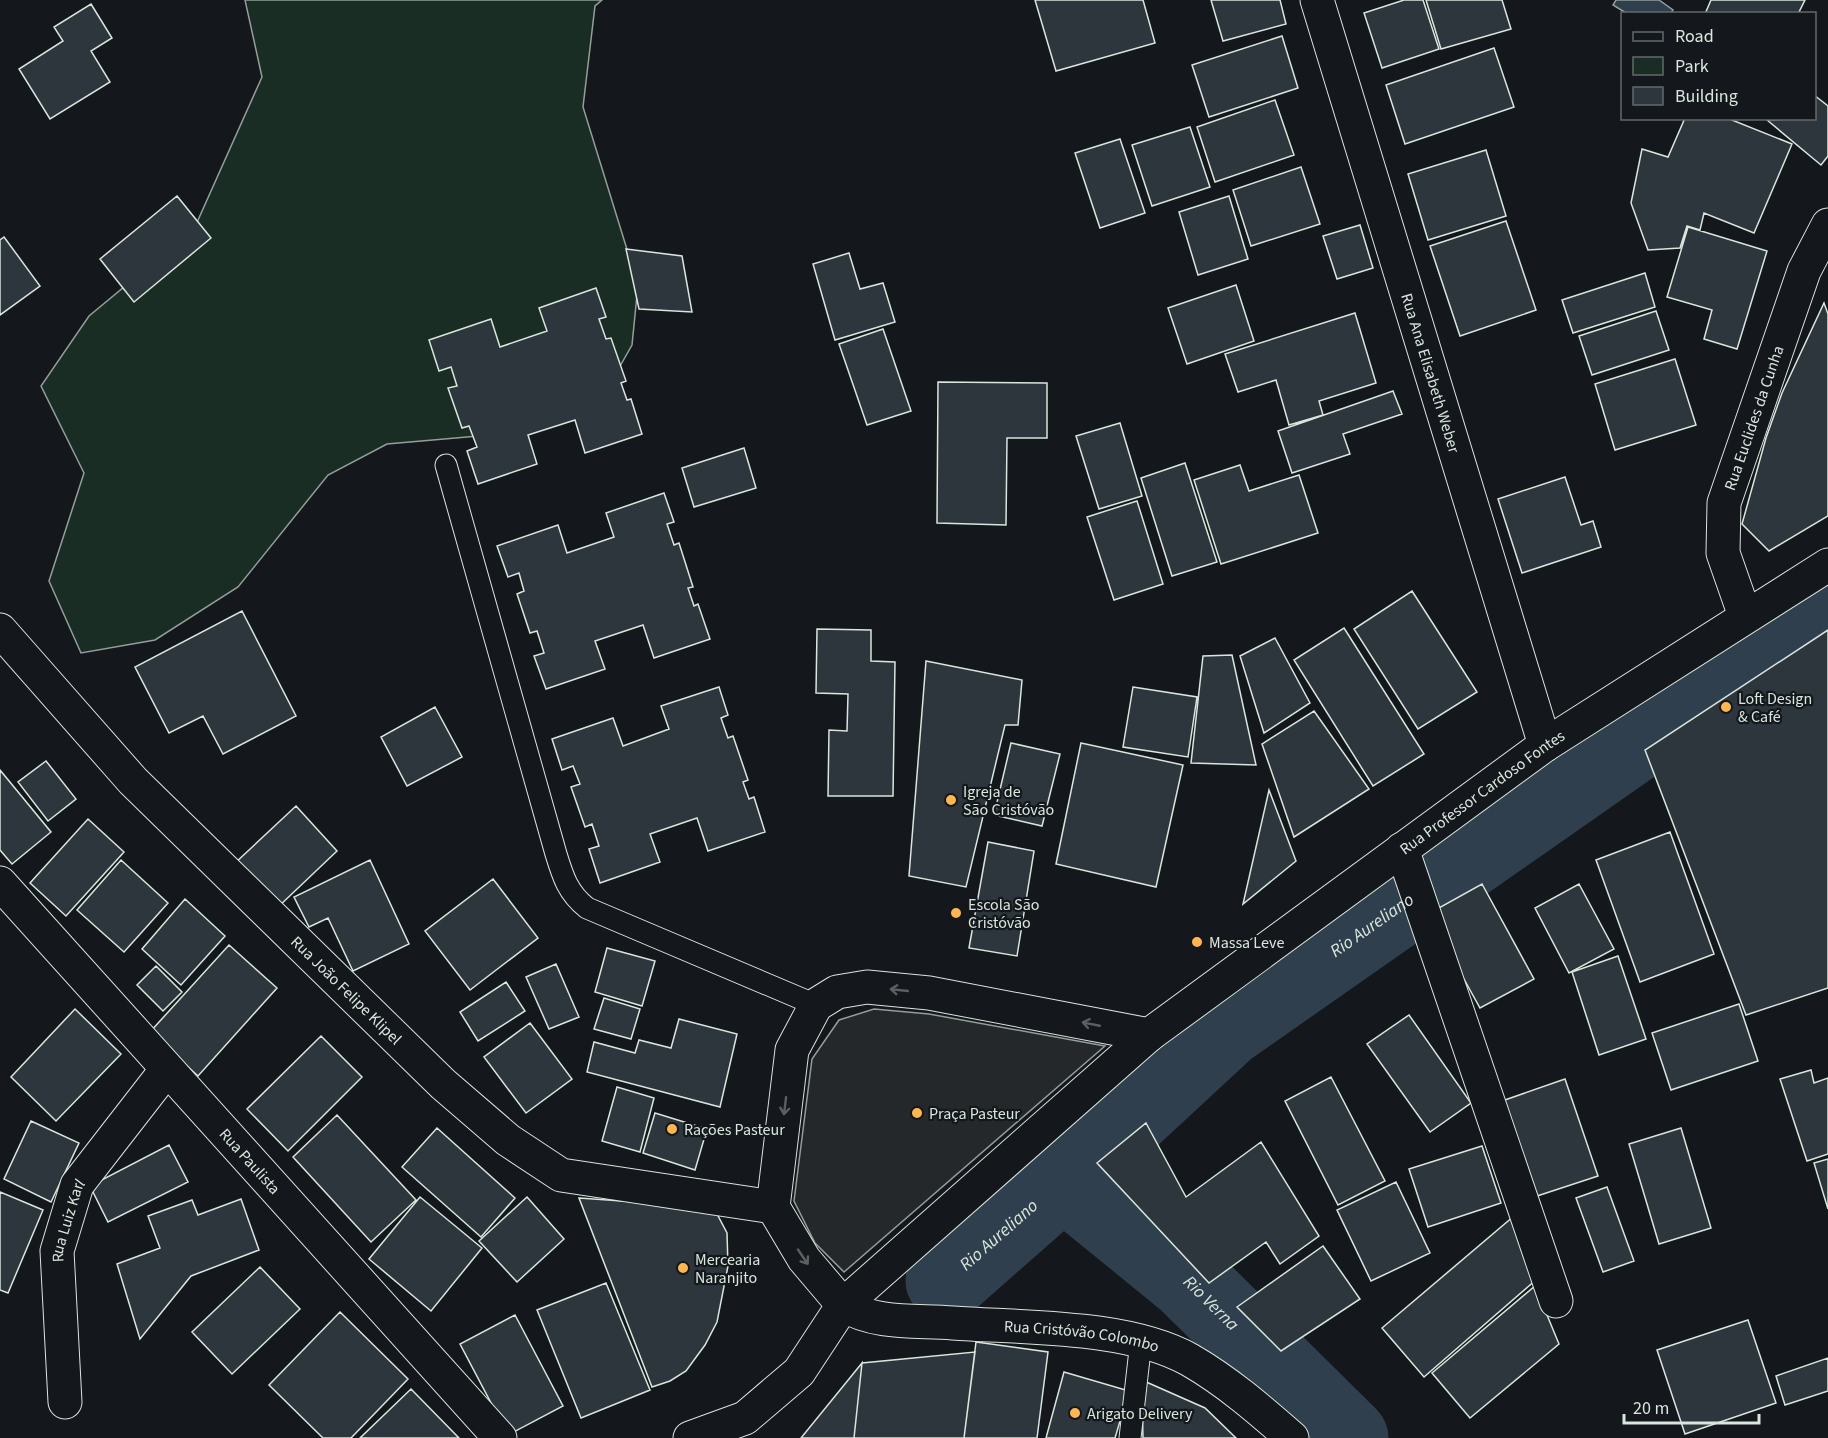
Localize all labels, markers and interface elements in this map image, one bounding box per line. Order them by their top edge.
legend [1621,12,1816,120]
text: Road [1675,24,1714,49]
text: Park [1675,54,1709,79]
text: Building [1675,84,1738,109]
street label: Rua Ana Elisabeth Weber [1395,291,1465,456]
street label: Rua Euclides da Cunha [1719,343,1790,493]
place label: Loft Design & Café [1738,688,1812,728]
marker: Loft Design & Café [1719,700,1733,714]
street label: Rua Professor Cardoso Fontes [1395,725,1570,860]
place label: Igreja de São Cristóvão [963,781,1054,821]
marker: Igreja de São Cristóvão [944,793,958,807]
water label: Rio Aureliano [1325,887,1419,964]
place label: Escola São Cristóvão [968,894,1039,934]
marker: Escola São Cristóvão [949,906,963,920]
street label: Rua João Felipe Klipel [286,931,406,1050]
place label: Massa Leve [1209,932,1284,954]
marker: Massa Leve [1190,935,1204,949]
one-way arrow [890,984,910,995]
one-way arrow [1082,1018,1102,1029]
one-way arrow [779,1096,790,1115]
place label: Praça Pasteur [929,1103,1020,1125]
marker: Praça Pasteur [910,1106,924,1120]
place label: Rações Pasteur [684,1119,785,1141]
marker: Rações Pasteur [665,1122,679,1136]
street label: Rua Paulista [214,1124,285,1199]
street label: Rua Luiz Karl [47,1174,90,1263]
water label: Rio Aureliano [954,1194,1044,1277]
one-way arrow [797,1248,809,1264]
place label: Mercearia Naranjito [695,1249,760,1289]
marker: Mercearia Naranjito [676,1261,690,1275]
water label: Rio Verna [1177,1270,1245,1337]
street label: Rua Cristóvão Colombo [1003,1316,1162,1358]
scale bar [1624,1387,1759,1425]
text: 20 m [1633,1396,1669,1421]
place label: Arigato Delivery [1087,1403,1193,1425]
marker: Arigato Delivery [1068,1406,1082,1420]

